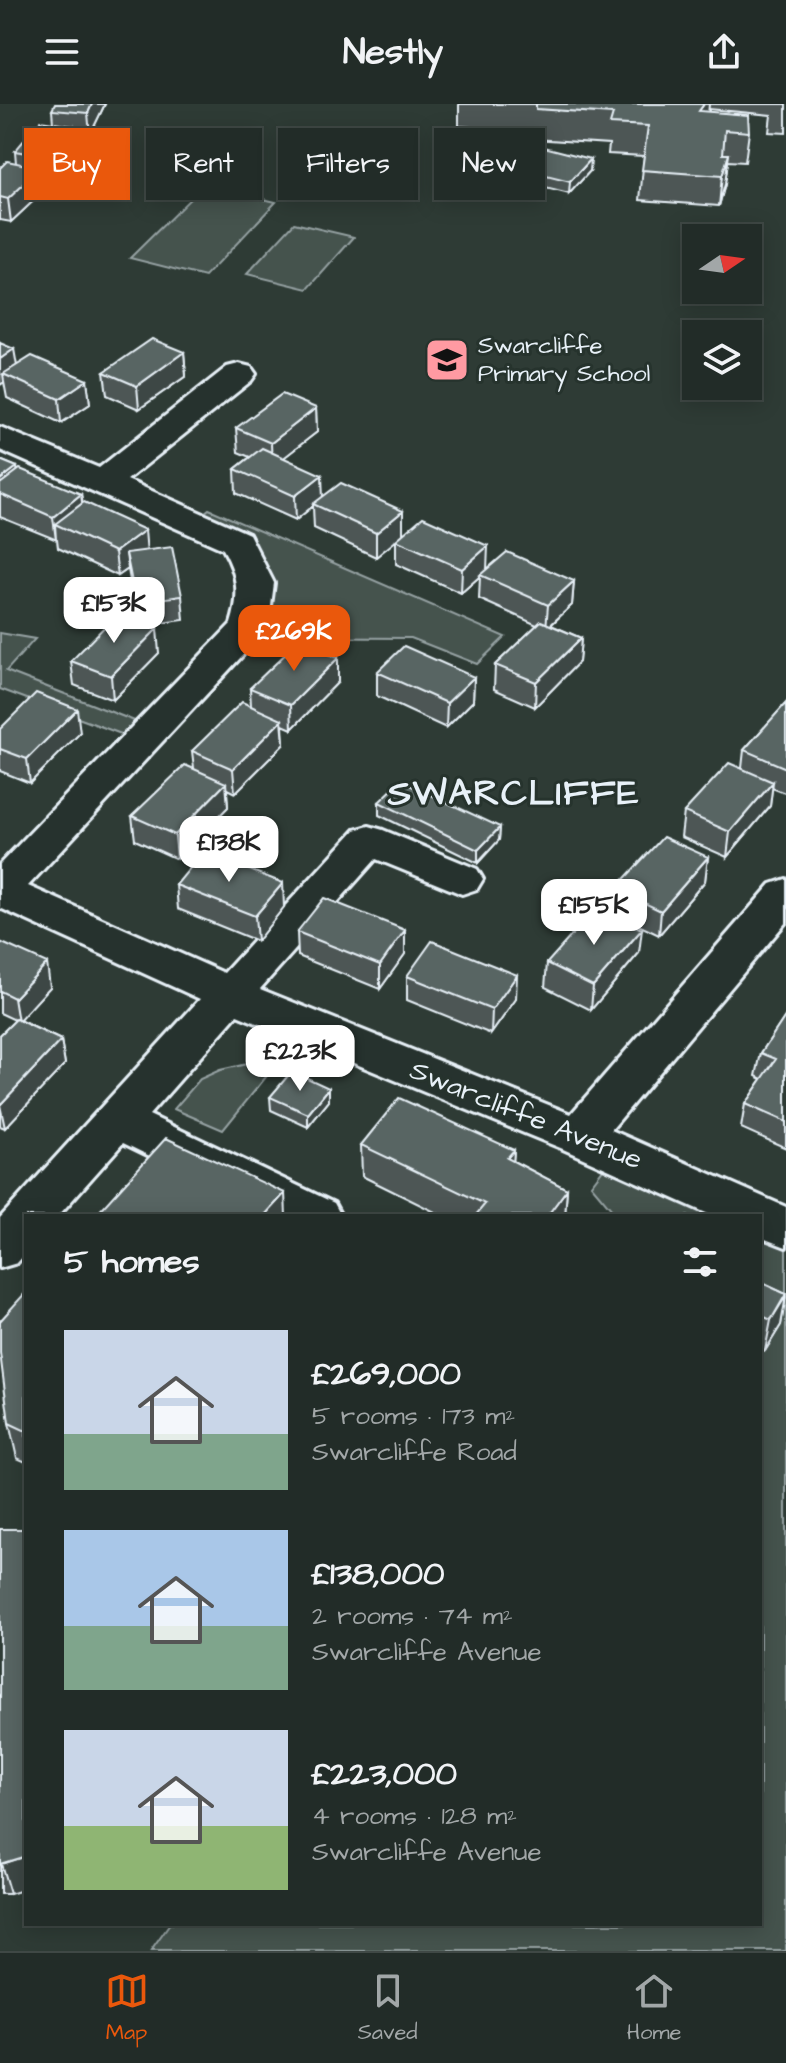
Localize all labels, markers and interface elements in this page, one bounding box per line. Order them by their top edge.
text: Nestly [343,27,443,78]
icon: menu [40,30,84,74]
icon: share [702,30,746,74]
chip: Buy [24,128,130,200]
chip: Rent [146,128,262,200]
chip: Filters [278,128,418,200]
chip: New [434,128,545,200]
north arrow [682,224,762,304]
map controls [682,224,762,400]
button: layers [682,320,762,400]
place label: Swarcliffe Primary School [478,329,650,392]
school or university icon: Swarcliffe Primary School [423,336,471,384]
pin: £153K [58,577,170,645]
text: £153K [82,585,146,621]
pin: £269K [238,605,350,673]
text: £269K [256,613,332,649]
district label: SWARCLIFFE [387,768,640,819]
pin: £138K [173,816,285,884]
text: £138K [197,824,261,860]
pin: £155K [538,879,650,947]
text: £155K [559,887,629,923]
pin: £223K [244,1025,356,1093]
text: £223K [264,1033,336,1069]
street label: Swarcliffe Avenue [404,1051,648,1179]
text: 5 homes [64,1238,200,1286]
icon: filters [678,1240,722,1284]
text: £269,000 [312,1350,461,1398]
icon: home [128,1362,224,1458]
text: 5 rooms · 173 m² [312,1398,515,1434]
text: Swarcliffe Road [312,1434,517,1470]
text: £138,000 [312,1550,444,1598]
icon: home [128,1562,224,1658]
text: 2 rooms · 74 m² [312,1598,513,1634]
text: Swarcliffe Avenue [312,1634,542,1670]
text: £223,000 [312,1750,457,1798]
icon: home [128,1762,224,1858]
text: 4 rooms · 128 m² [312,1798,517,1834]
text: Swarcliffe Avenue [312,1834,542,1870]
tab: Map [105,1969,149,2048]
tab: Saved [358,1969,418,2048]
tab: Home [627,1969,681,2048]

